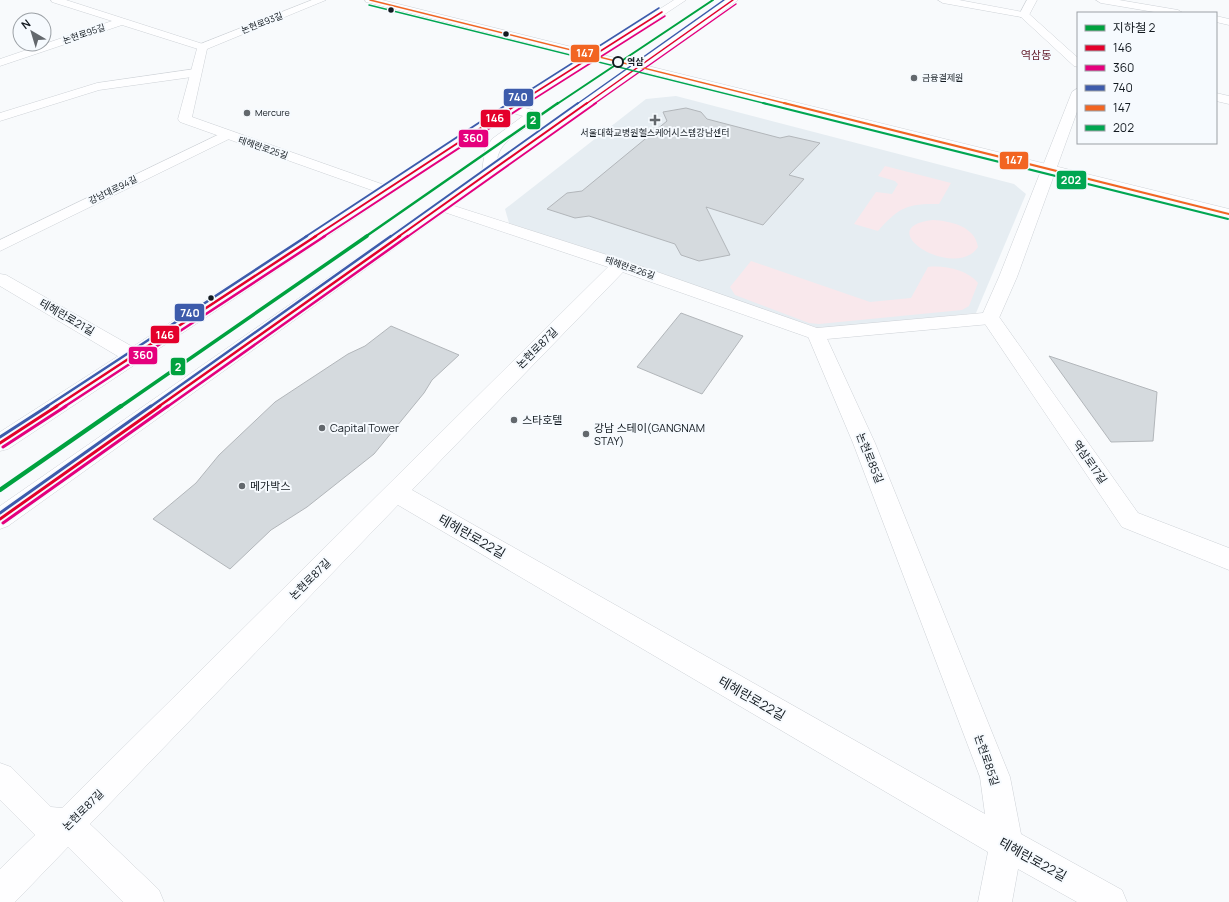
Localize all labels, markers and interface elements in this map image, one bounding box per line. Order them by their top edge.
unlabelled marker [386,5,396,15]
street label: 논현로93길 [239,9,285,36]
north arrow [12,12,52,52]
legend [1077,12,1217,144]
text: N [18,15,33,32]
text: 지하철 2 [1113,19,1156,36]
street label: 논현로95길 [61,20,107,47]
unlabelled marker [501,29,511,39]
text: 146 [1113,39,1132,56]
line badge: 147 [570,44,600,63]
text: 147 [576,45,594,60]
district label: 역삼동 [1021,47,1051,62]
place label: 역삼 [627,55,644,68]
marker: 역삼 [612,56,624,68]
text: 360 [1113,59,1134,76]
place label: 금융결제원 [922,71,963,84]
marker: 금융결제원 [909,73,919,83]
text: 740 [1113,79,1133,96]
line badge: 740 [503,88,534,107]
text: 740 [508,89,528,104]
text: 147 [1113,99,1131,116]
place label: Mercure [255,106,290,119]
marker: Mercure [242,108,252,118]
line badge: 146 [480,109,511,128]
text: 146 [486,110,504,125]
line badge: 2 [526,111,541,130]
text: 2 [530,112,536,127]
marker: 서울대학교병원헬스케어시스템강남센터 [649,114,661,126]
text: 202 [1113,119,1134,136]
place label: 서울대학교병원헬스케어시스템강남센터 [580,126,730,139]
line badge: 360 [458,129,489,148]
text: 360 [463,130,483,145]
street label: 테헤란로25길 [237,133,290,162]
line badge: 147 [999,151,1029,170]
text: 147 [1005,152,1023,167]
line badge: 202 [1056,170,1087,190]
street label: 강남대로94길 [86,172,139,207]
text: 202 [1061,172,1081,187]
street label: 테헤란로26길 [603,253,657,282]
unlabelled marker [206,293,216,303]
street label: 테헤란로21길 [37,295,97,338]
line badge: 740 [174,303,205,322]
text: 740 [180,305,200,320]
street label: 논현로87길 [513,324,560,371]
line badge: 146 [150,325,180,344]
text: 146 [156,327,174,342]
line badge: 360 [128,346,158,365]
text: 360 [133,347,153,362]
line badge: 2 [170,357,186,376]
text: 2 [175,359,181,374]
place label: 스타호텔 [522,412,562,427]
marker: 스타호텔 [509,415,519,425]
place label: Capital Tower [330,420,399,435]
place label: 강남 스테이(GANGNAM STAY) [594,420,705,448]
marker: Capital Tower [317,423,327,433]
marker: 강남 스테이(GANGNAM STAY) [581,429,591,439]
street label: 논현로85길 [854,430,887,485]
street label: 역삼로17길 [1070,437,1111,487]
place label: 메가박스 [250,478,290,493]
marker: 메가박스 [237,481,247,491]
street label: 테헤란로22길 [435,510,509,562]
street label: 논현로87길 [286,555,333,602]
street label: 테헤란로22길 [715,672,789,724]
street label: 논현로85길 [972,732,1003,787]
street label: 논현로87길 [59,786,106,833]
street label: 테헤란로22길 [996,833,1070,885]

